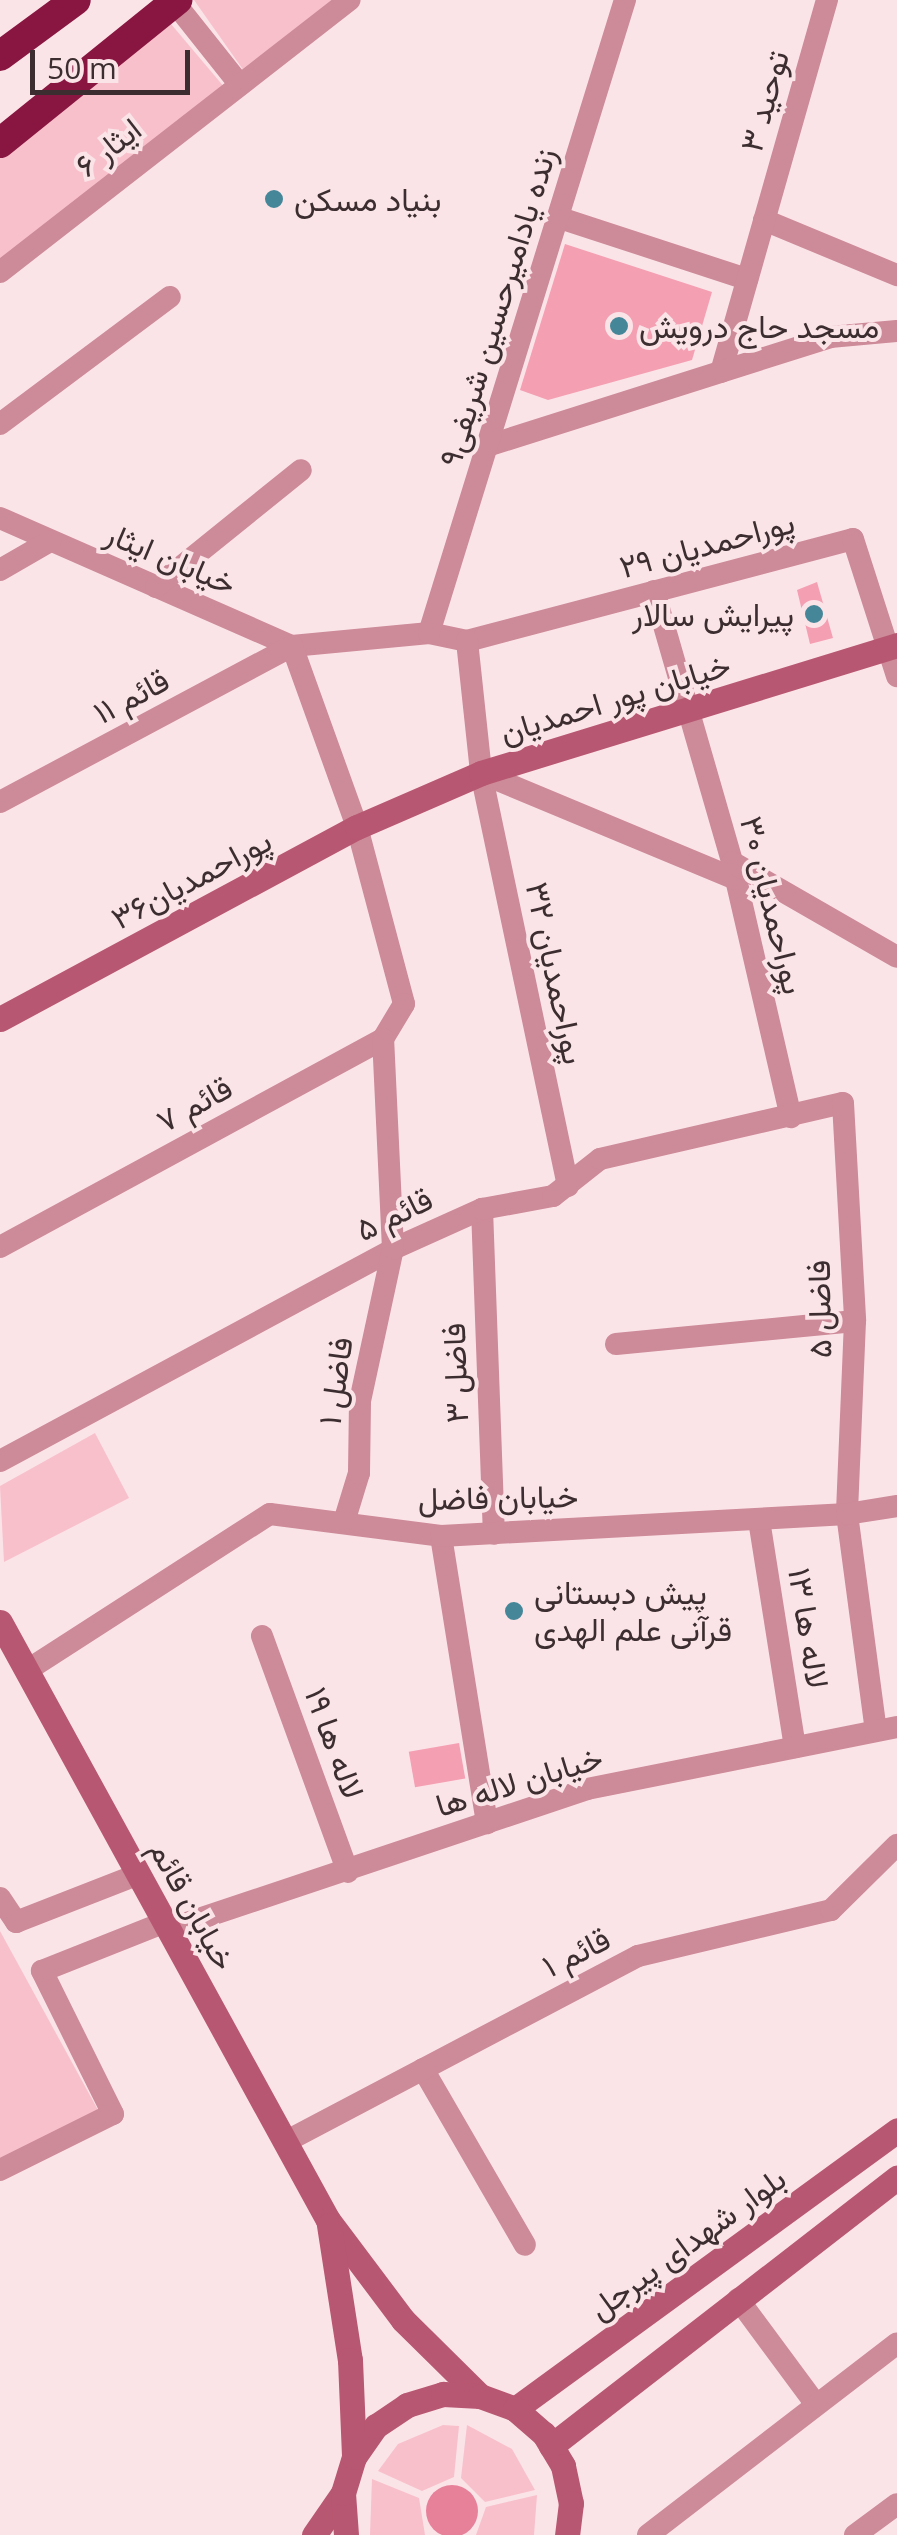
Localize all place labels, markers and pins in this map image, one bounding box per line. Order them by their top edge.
place label: بنیاد مسکن [294,180,441,218]
marker: بنیاد مسکن [263,188,285,210]
place label: مسجد حاج درویش [639,307,879,345]
marker: مسجد حاج درویش [608,315,630,337]
place label: پیرایش سالار [632,595,794,633]
marker: پیرایش سالار [803,603,825,625]
place label: پیش دبستانی قرآنی علم الهدی [534,1574,732,1649]
marker: پیش دبستانی قرآنی علم الهدی [503,1600,525,1622]

